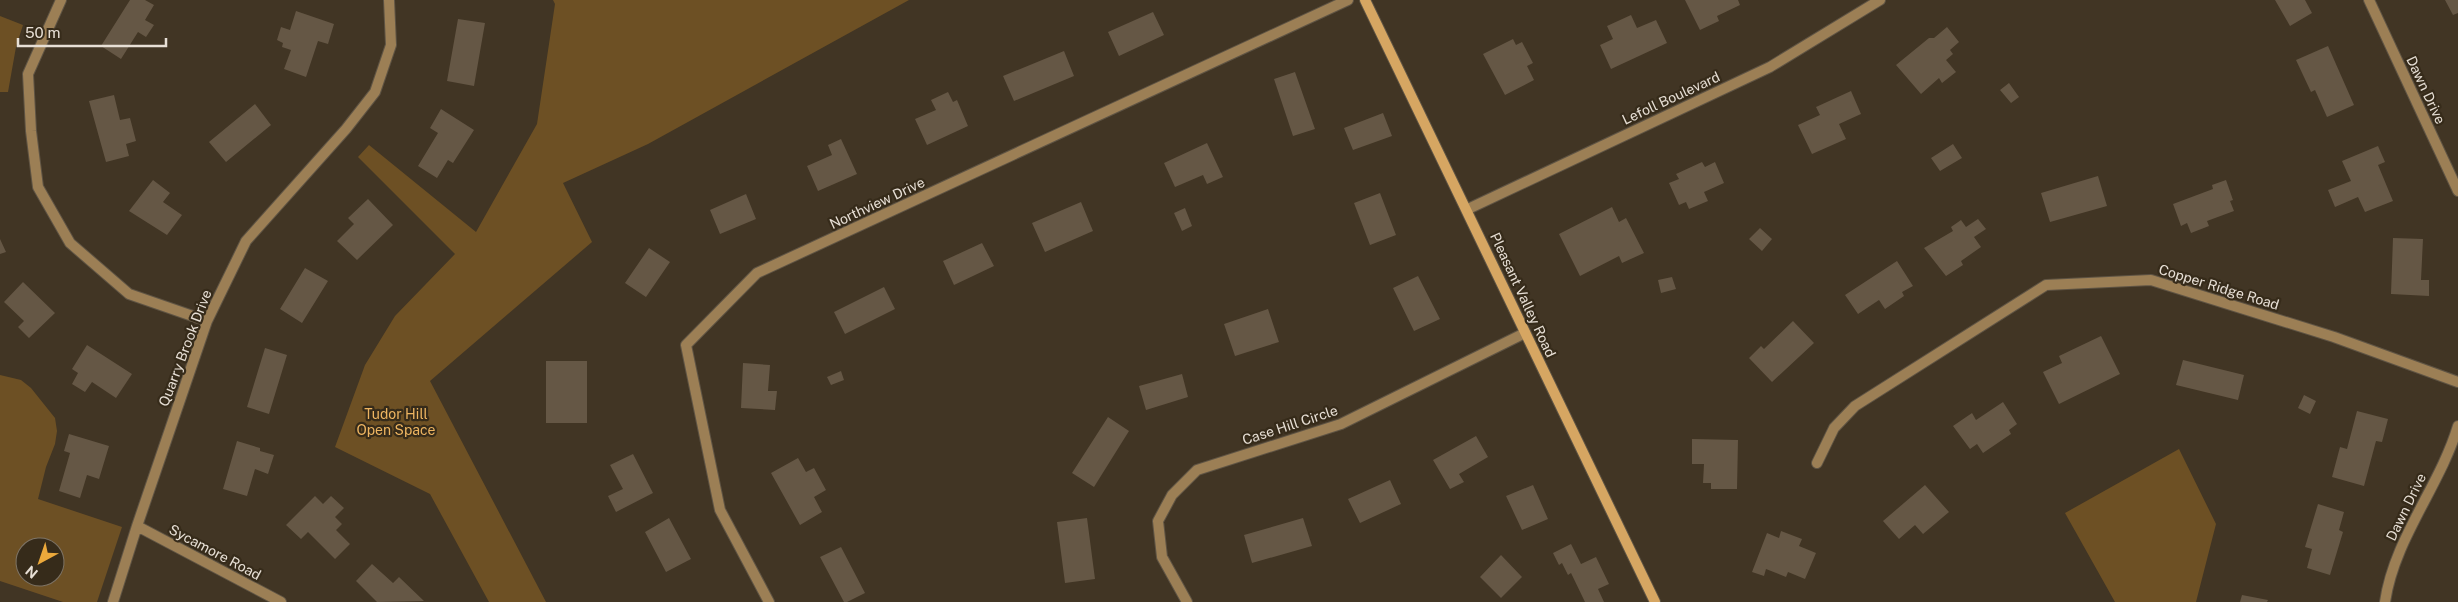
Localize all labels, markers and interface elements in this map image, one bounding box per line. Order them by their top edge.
scale bar [18,15,165,47]
text: 50 m [25,24,60,41]
street label: Dawn Drive [2403,53,2449,127]
street label: Lefoll Boulevard [1620,68,1722,128]
street label: Northview Drive [827,174,927,232]
street label: Pleasant Valley Road [1487,230,1559,360]
street label: Copper Ridge Road [2157,261,2281,313]
street label: Quarry Brook Drive [155,287,215,409]
street label: Case Hill Circle [1240,402,1340,448]
park label: Tudor Hill Open Space [357,406,435,438]
street label: Dawn Drive [2383,471,2429,543]
street label: Sycamore Road [166,521,264,583]
north arrow [15,537,65,587]
text: N [22,562,41,582]

